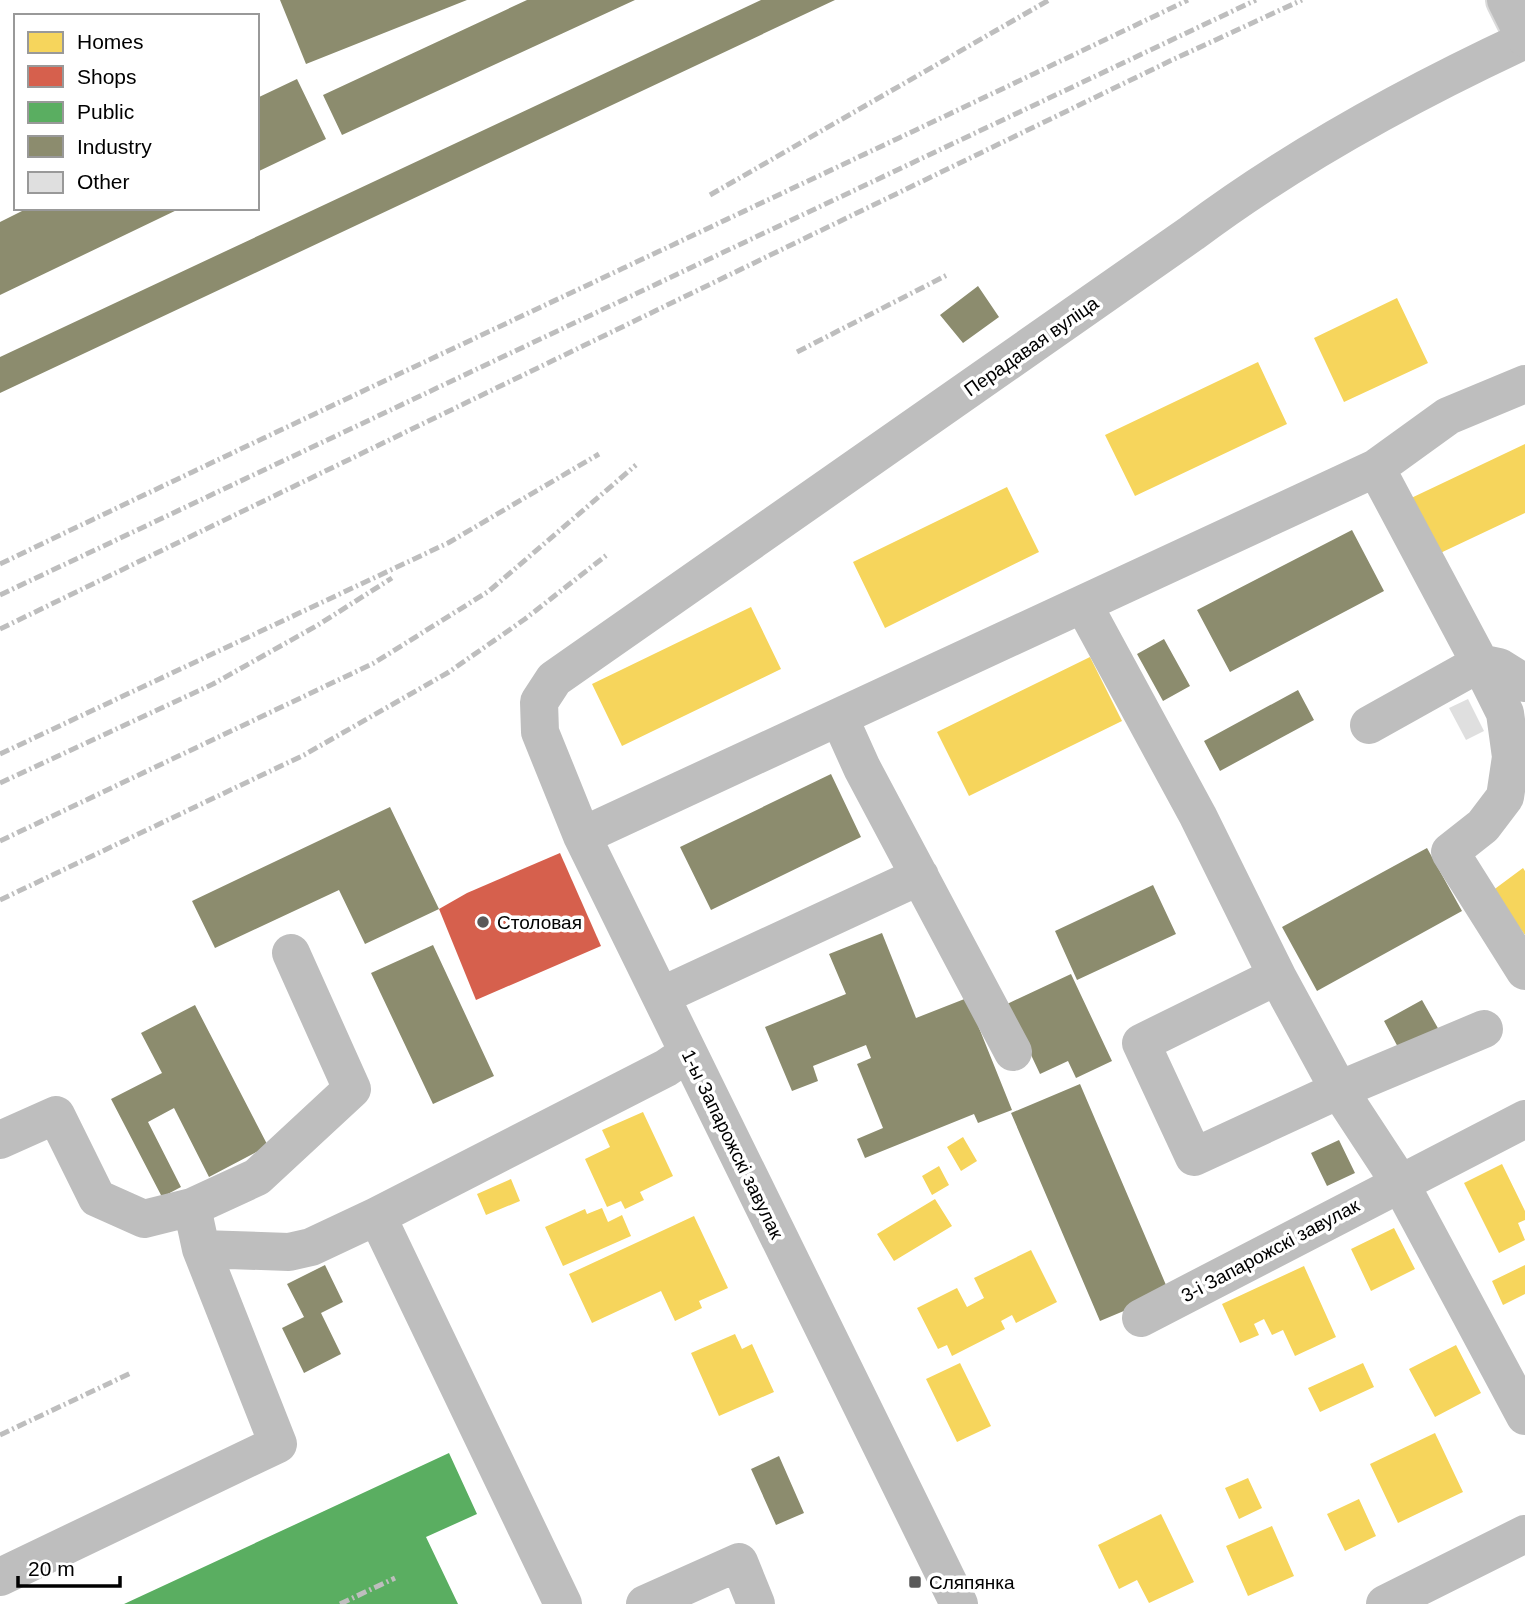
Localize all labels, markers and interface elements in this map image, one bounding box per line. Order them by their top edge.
legend [14,14,259,210]
text: Homes [77,30,144,53]
text: Shops [77,65,137,88]
text: Public [77,100,134,123]
text: Industry [77,135,152,158]
text: Other [77,170,130,193]
street label: Перадавая вуліца [960,292,1103,400]
place label: Столовая [497,912,582,933]
marker: Столовая [475,914,491,930]
street label: 1-ы Запарожскі завулак [678,1046,788,1243]
street label: 3-і Запарожскі завулак [1178,1194,1363,1306]
scale bar [18,1544,119,1588]
text: 20 m [28,1557,75,1580]
place label: Сляпянка [929,1572,1015,1593]
marker: Сляпянка [907,1574,923,1590]

